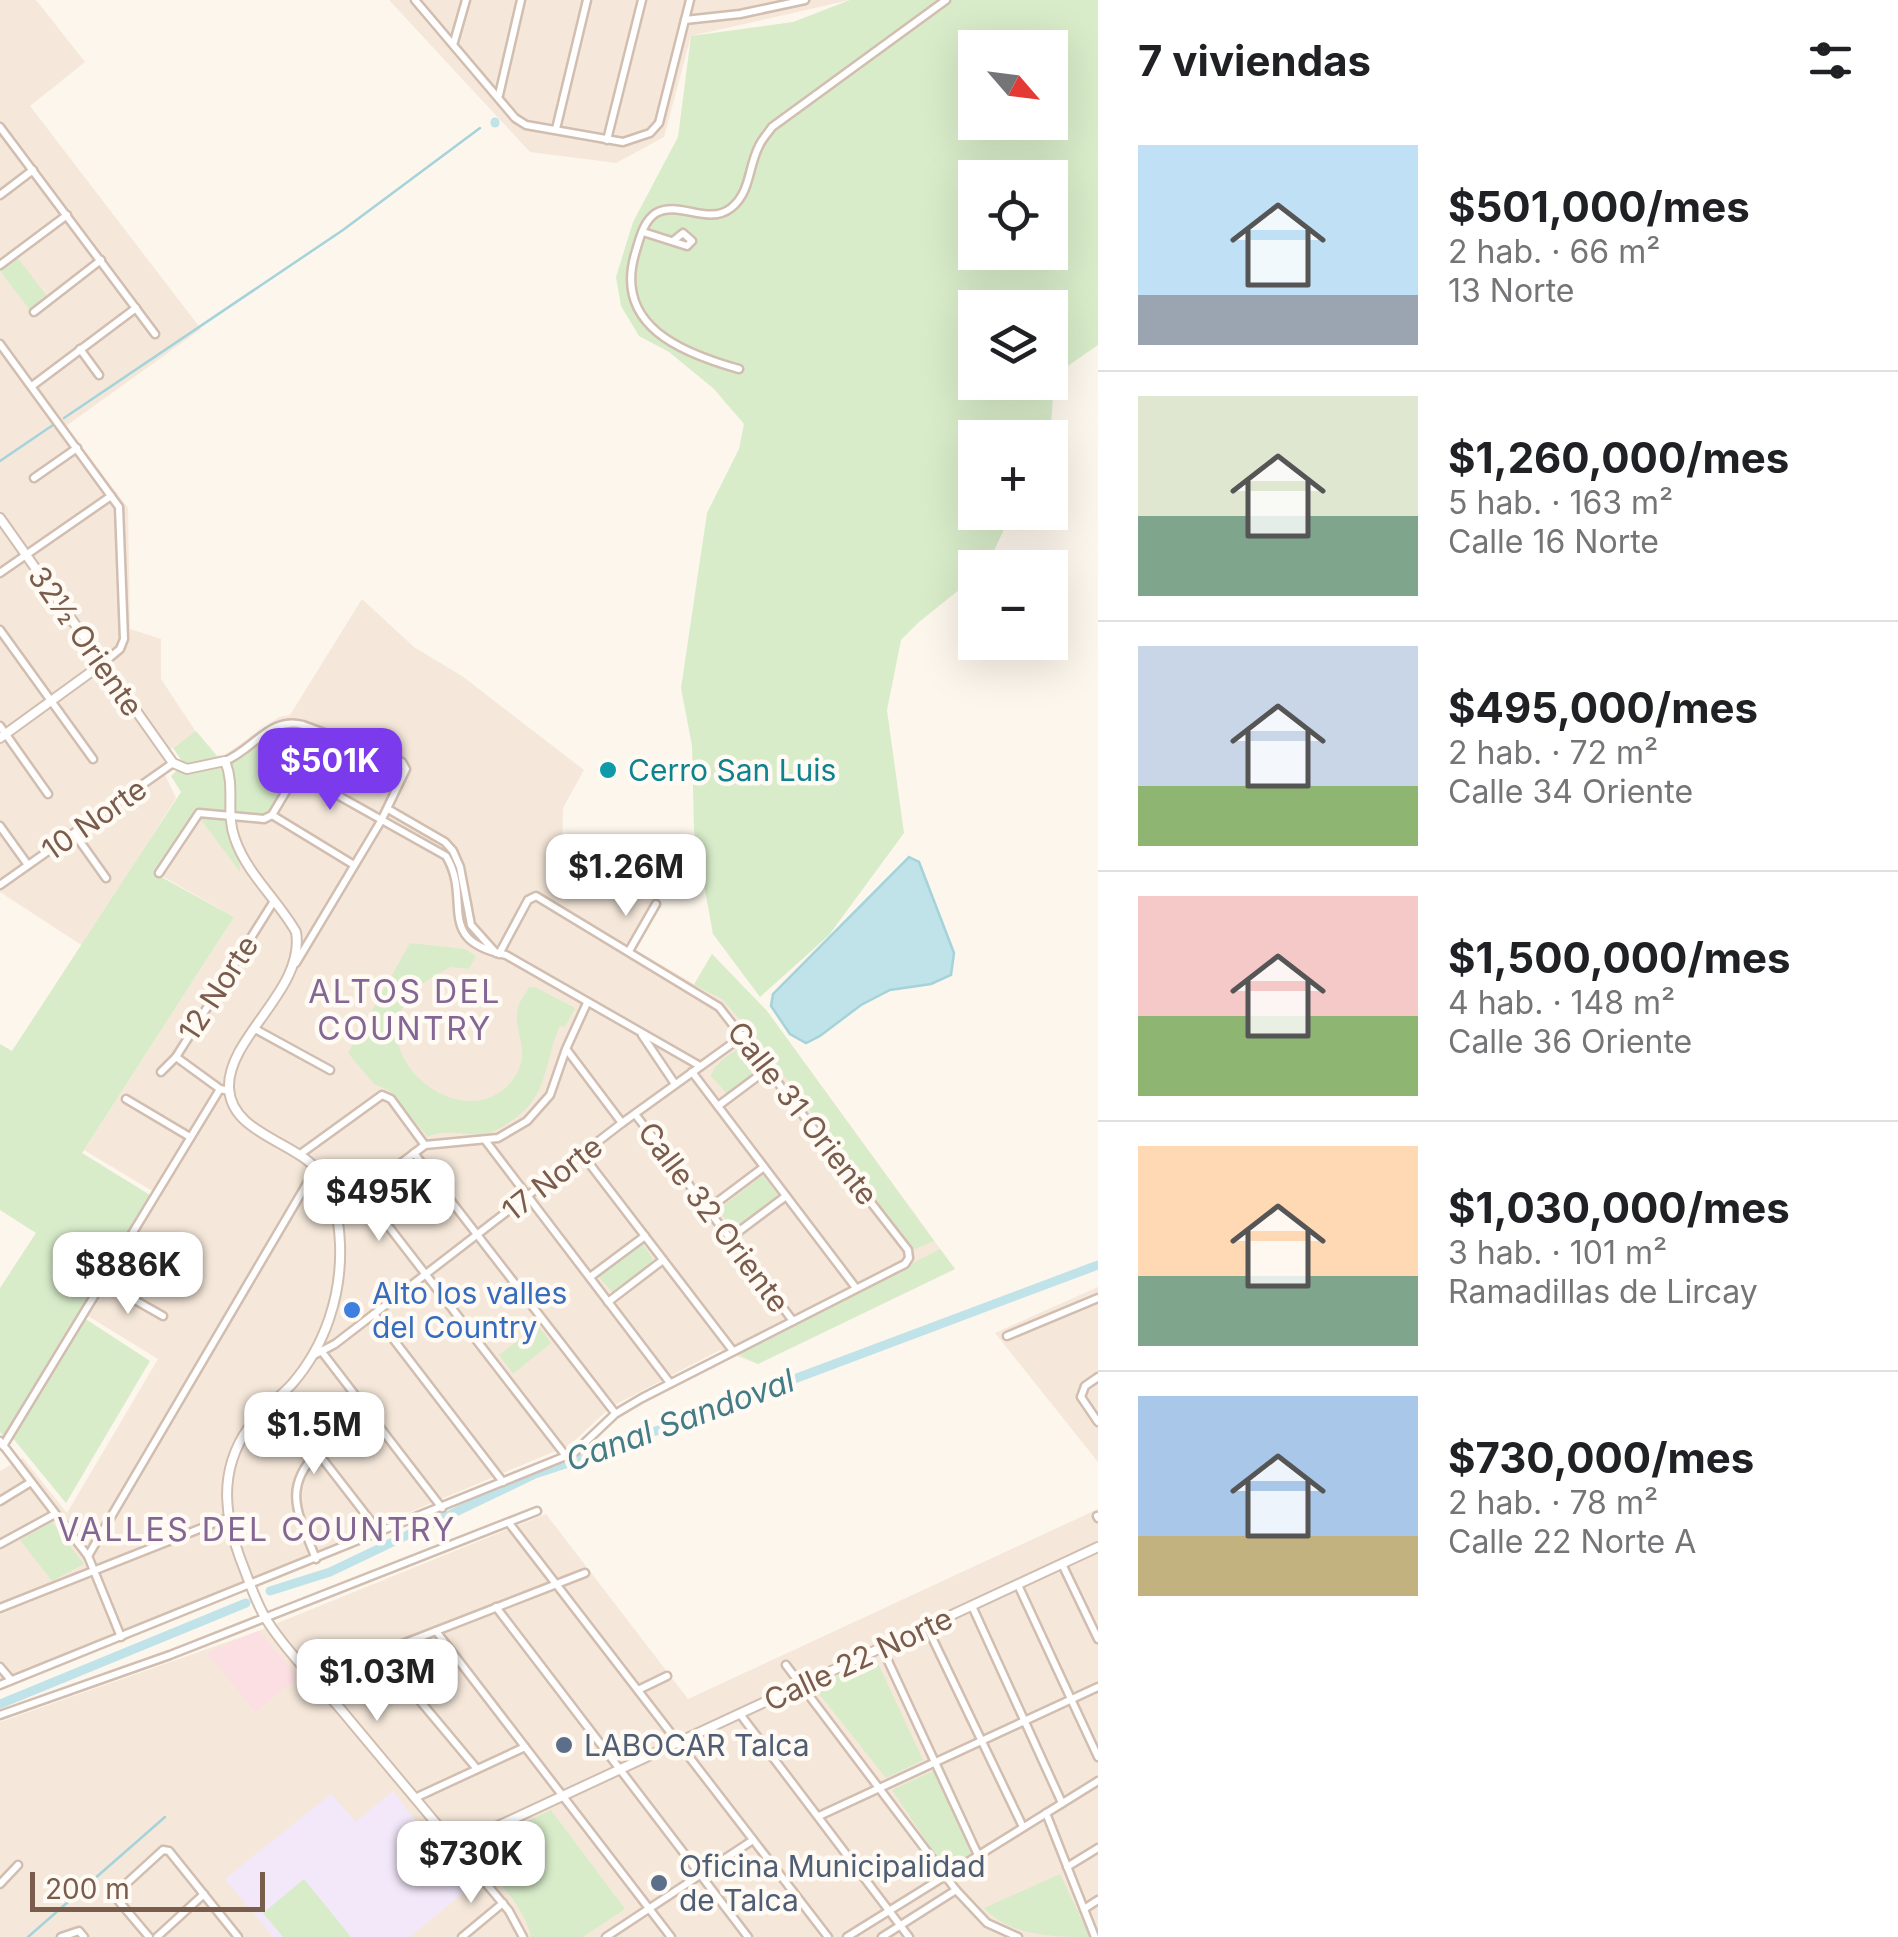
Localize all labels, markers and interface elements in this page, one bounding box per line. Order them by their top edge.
north arrow [958,30,1068,140]
map controls [958,30,1068,660]
icon: filters [1803,33,1858,88]
text: 7 viviendas [1138,35,1371,86]
button: locate [958,160,1068,270]
text: $501,000/mes [1448,181,1750,232]
icon: home [1218,185,1338,305]
text: 2 hab. · 66 m² [1448,232,1660,271]
text: 13 Norte [1448,271,1574,310]
button: layers [958,290,1068,400]
button: + [958,420,1068,530]
text: $1,260,000/mes [1448,432,1789,483]
icon: home [1218,436,1338,556]
text: 5 hab. · 163 m² [1448,483,1673,522]
text: Calle 16 Norte [1448,522,1659,561]
button: − [958,550,1068,660]
street label: 32½ Oriente [21,559,151,723]
text: $495,000/mes [1448,682,1758,733]
icon: home [1218,686,1338,806]
pin: $501K [260,728,400,813]
text: 2 hab. · 72 m² [1448,733,1658,772]
text: $501K [280,741,380,780]
place label: Cerro San Luis [628,752,836,788]
marker: Cerro San Luis [597,759,619,781]
street label: 10 Norte [35,770,153,868]
text: Calle 34 Oriente [1448,772,1693,811]
pin: $1.26M [545,834,707,919]
text: $1.26M [568,847,684,886]
street label: 12 Norte [171,929,265,1047]
text: $1,500,000/mes [1448,932,1791,983]
icon: home [1218,936,1338,1056]
district label: ALTOS DEL COUNTRY [308,972,502,1048]
text: 4 hab. · 148 m² [1448,983,1675,1022]
street label: Calle 31 Oriente [720,1014,886,1212]
text: Calle 36 Oriente [1448,1022,1692,1061]
street label: Calle 32 Oriente [631,1115,797,1319]
street label: 17 Norte [495,1128,609,1228]
pin: $495K [309,1159,449,1244]
text: $495K [326,1172,432,1211]
text: $1,030,000/mes [1448,1182,1790,1233]
icon: home [1218,1186,1338,1306]
pin: $886K [58,1232,198,1317]
text: 3 hab. · 101 m² [1448,1233,1667,1272]
text: $886K [75,1245,181,1284]
text: Ramadillas de Lircay [1448,1272,1758,1311]
place label: Alto los valles del Country [372,1275,567,1345]
marker: Alto los valles del Country [341,1299,363,1321]
water label: Canal Sandoval [560,1360,800,1479]
pin: $1.5M [244,1392,384,1477]
text: $1.5M [266,1405,362,1444]
text: $730,000/mes [1448,1432,1754,1483]
icon: home [1218,1436,1338,1556]
text: 2 hab. · 78 m² [1448,1483,1658,1522]
district label: VALLES DEL COUNTRY [57,1510,457,1549]
text: Calle 22 Norte A [1448,1522,1696,1561]
street label: Calle 22 Norte [758,1600,958,1718]
pin: $1.03M [296,1639,458,1724]
text: $1.03M [319,1652,435,1691]
place label: LABOCAR Talca [584,1727,810,1763]
marker: LABOCAR Talca [553,1734,575,1756]
pin: $730K [401,1821,541,1906]
text: $730K [419,1834,523,1873]
place label: Oficina Municipalidad de Talca [679,1848,986,1918]
scale bar [30,1867,265,1912]
text: 200 m [45,1872,130,1906]
marker: Oficina Municipalidad de Talca [648,1872,670,1894]

